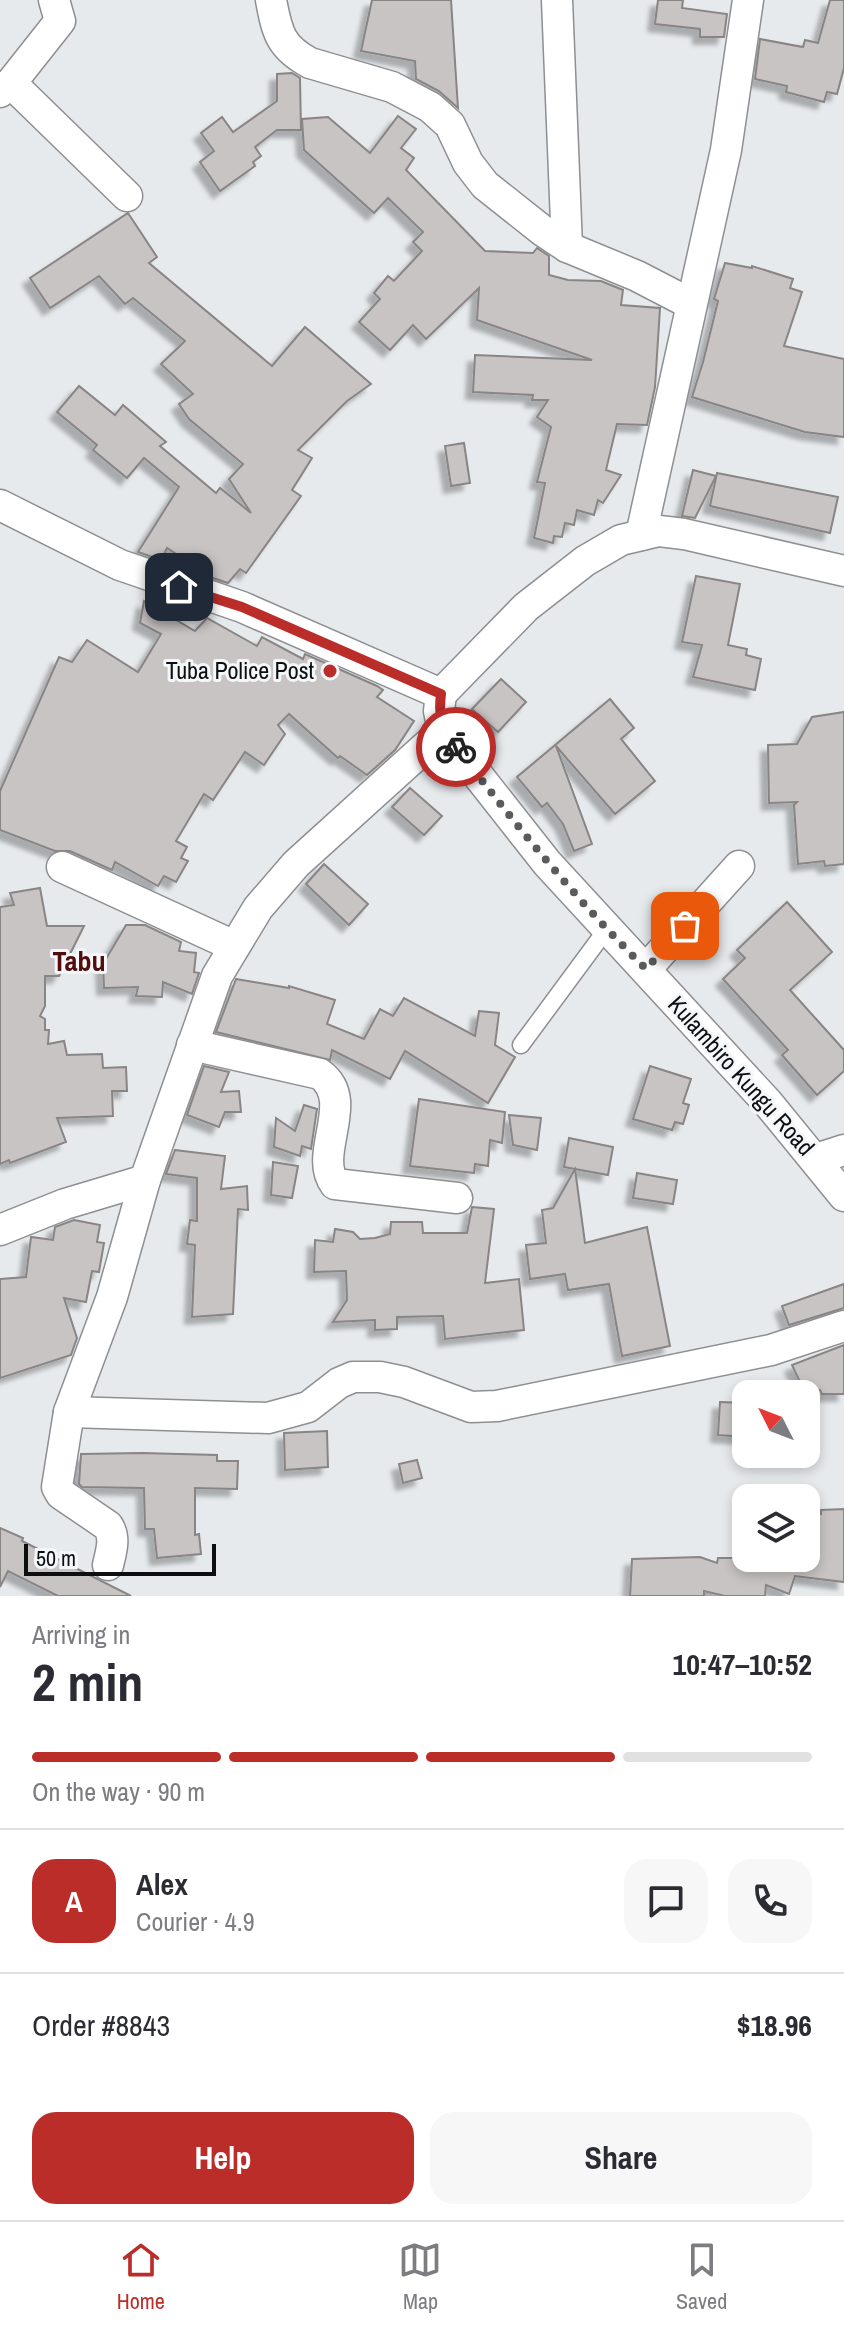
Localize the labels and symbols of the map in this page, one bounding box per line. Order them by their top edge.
pin [145,553,213,621]
place label: Tuba Police Post [166,654,315,686]
marker: Tuba Police Post [321,662,339,680]
courier [416,707,496,787]
pin [651,892,719,960]
district label: Tabu [52,942,106,980]
street label: Kulambiro Kungu Road [661,989,822,1162]
north arrow [732,1380,820,1468]
scale bar [24,1540,216,1576]

